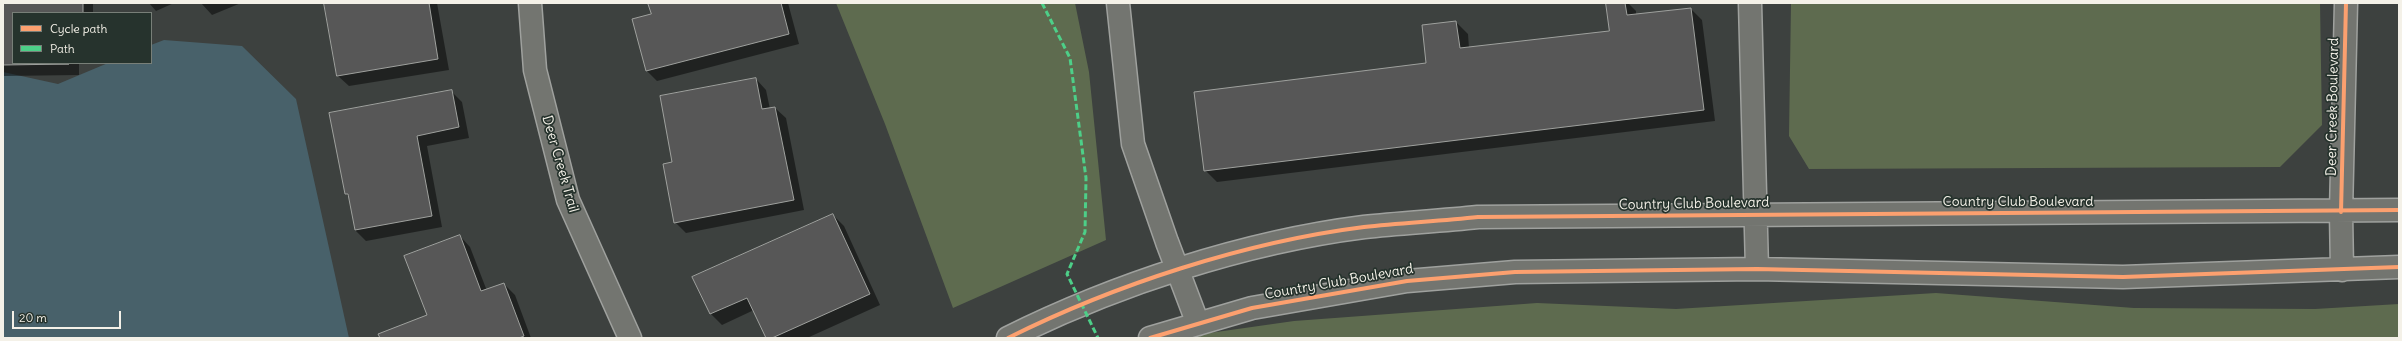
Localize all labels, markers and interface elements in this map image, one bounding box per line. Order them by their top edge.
legend [12,12,152,64]
text: Cycle path [50,21,107,36]
street label: Deer Creek Boulevard [2323,38,2343,176]
text: Path [50,41,75,56]
street label: Deer Creek Trail [538,114,582,214]
street label: Country Club Boulevard [1618,194,1770,214]
street label: Country Club Boulevard [1943,194,2093,210]
street label: Country Club Boulevard [1263,261,1415,303]
scale bar [14,303,123,329]
text: 20 m [19,310,47,325]

